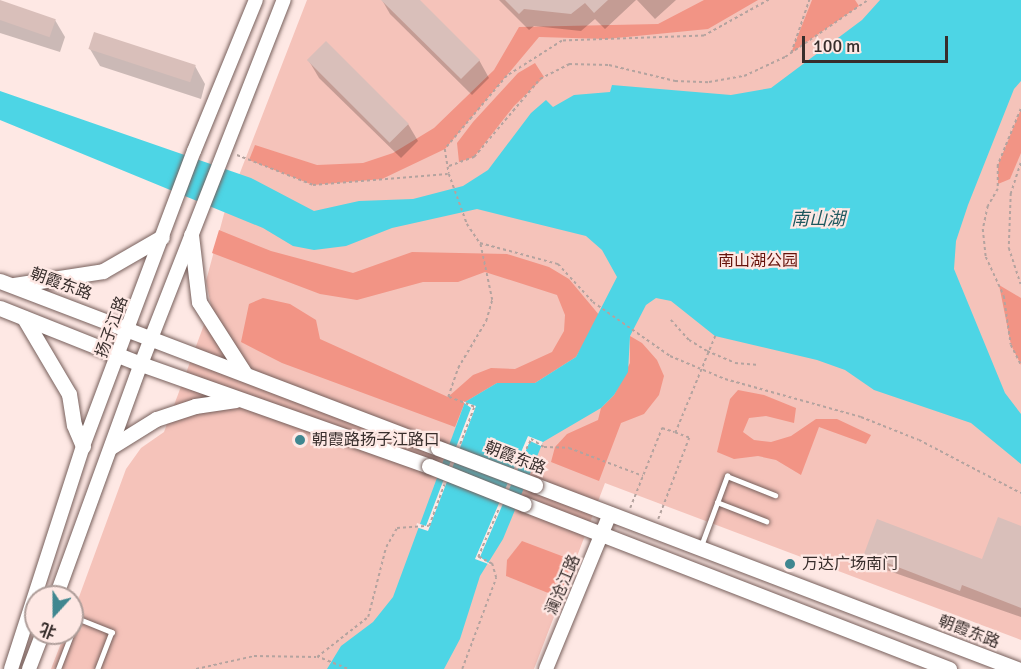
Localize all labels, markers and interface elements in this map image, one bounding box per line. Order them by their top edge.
scale bar [805,24,950,62]
text: 100 m [813,35,860,57]
water label: 南山湖 [791,208,845,230]
park label: 南山湖公园 [718,251,798,271]
street label: 朝霞东路 [28,264,94,304]
street label: 扬子江路 [92,294,132,360]
place label: 朝霞路扬子江路口 [312,430,440,450]
marker: 朝霞路扬子江路口 [293,433,307,447]
street label: 朝霞东路 [482,438,548,478]
street label: 澜沧江路 [542,552,584,618]
place label: 万达广场南门 [802,554,898,574]
marker: 万达广场南门 [783,557,797,571]
north arrow [24,585,84,645]
street label: 朝霞东路 [936,612,1002,652]
text: 北 [37,618,59,642]

